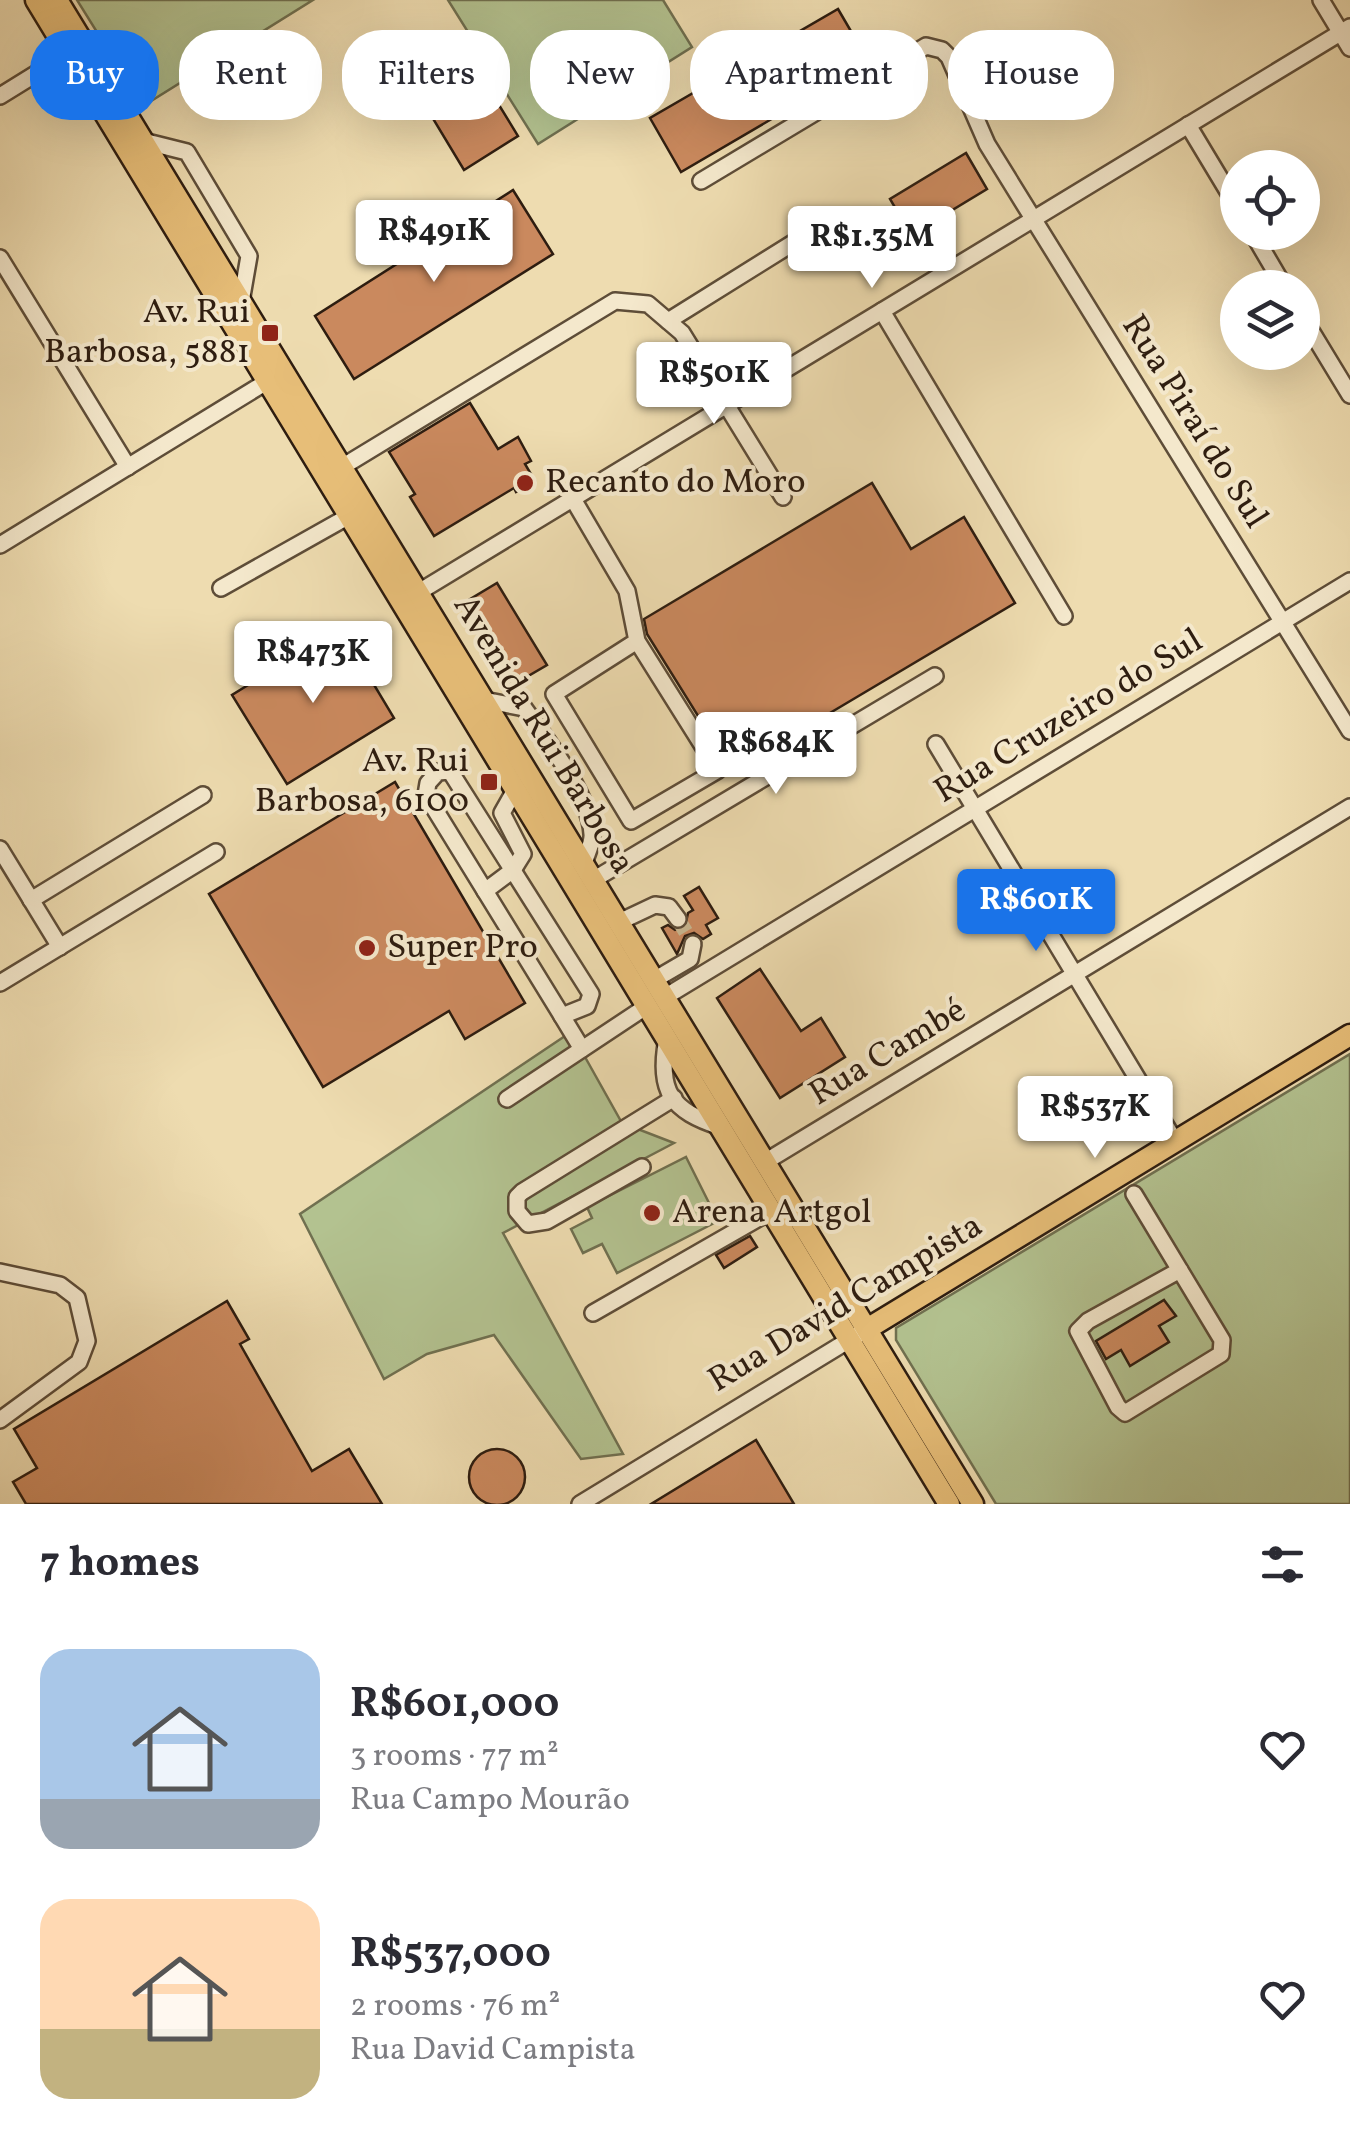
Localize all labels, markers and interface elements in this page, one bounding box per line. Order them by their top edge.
chip: Buy [30,30,159,120]
chip: Rent [179,30,322,120]
chip: Filters [342,30,510,120]
chip: New [530,30,670,120]
chip: Apartment [690,30,928,120]
chip: House [948,30,1114,120]
map controls [1220,150,1320,370]
button: locate [1220,150,1320,250]
pin: R$491K [353,200,515,285]
pin: R$1.35M [780,206,964,291]
text: R$491K [378,210,490,254]
text: R$1.35M [810,216,934,260]
button: layers [1220,270,1320,370]
place label: Av. Rui Barbosa, 5881 [44,289,250,377]
street label: Rua Piraí do Sul [1109,306,1279,538]
marker: Av. Rui Barbosa, 5881 [259,322,281,344]
pin: R$501K [633,342,795,427]
text: R$501K [658,352,770,396]
place label: Recanto do Moro [545,459,806,507]
marker: Recanto do Moro [514,472,536,494]
street label: Avenida Rui Barbosa [440,586,646,884]
street label: Rua Cruzeiro do Sul [926,618,1212,816]
pin: R$473K [232,621,394,706]
text: R$473K [256,631,370,675]
pin: R$684K [695,712,857,797]
text: R$684K [717,722,835,766]
place label: Av. Rui Barbosa, 6100 [255,738,469,826]
marker: Av. Rui Barbosa, 6100 [478,771,500,793]
pin: R$601K [955,869,1117,954]
text: R$601K [979,879,1093,923]
place label: Super Pro [387,924,538,972]
marker: Super Pro [356,937,378,959]
street label: Rua Cambé [801,987,975,1119]
pin: R$537K [1014,1076,1176,1161]
text: R$537K [1040,1086,1150,1130]
place label: Arena Artgol [672,1189,871,1237]
marker: Arena Artgol [641,1202,663,1224]
street label: Rua David Campista [700,1203,992,1405]
text: 7 homes [40,1535,200,1594]
icon: filters [1255,1537,1310,1592]
text: R$601,000 [350,1676,559,1735]
icon: home [120,1689,240,1809]
icon: heart [1255,1722,1310,1777]
text: 3 rooms · 77 m² [350,1735,559,1779]
text: Rua Campo Mourão [350,1779,630,1823]
text: R$537,000 [350,1926,551,1985]
icon: home [120,1939,240,2059]
icon: heart [1255,1972,1310,2027]
text: 2 rooms · 76 m² [350,1985,560,2029]
text: Rua David Campista [350,2029,636,2073]

